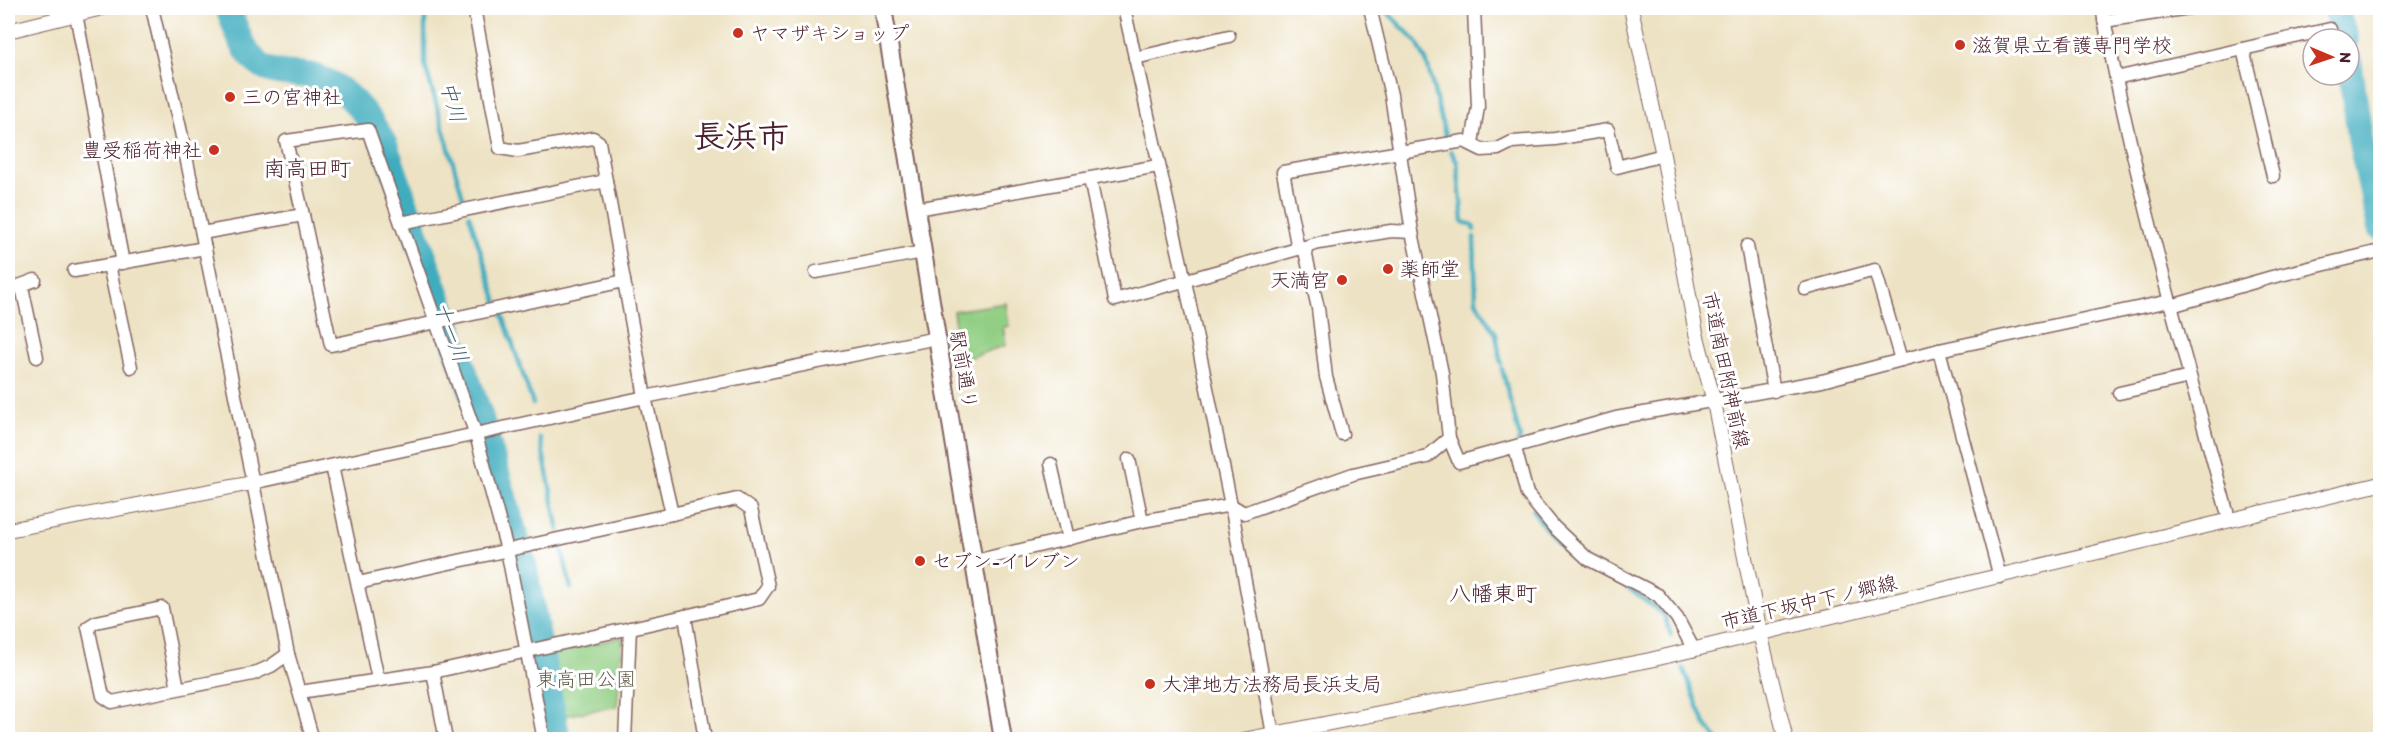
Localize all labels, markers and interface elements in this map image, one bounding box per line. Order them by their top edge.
place label: ヤマザキショップ [750,21,909,45]
marker: ヤマザキショップ [731,26,745,40]
north arrow [2301,27,2361,87]
place label: 滋賀県立看護専門学校 [1972,33,2172,57]
marker: 滋賀県立看護専門学校 [1953,38,1967,52]
text: N [2336,52,2355,63]
water label: 中川 [436,78,471,125]
place label: 三の宮神社 [242,85,342,109]
marker: 三の宮神社 [223,90,237,104]
district label: 長浜市 [693,117,789,155]
place label: 豊受稲荷神社 [82,138,202,162]
marker: 豊受稲荷神社 [207,143,221,157]
district label: 南高田町 [263,155,351,182]
place label: 薬師堂 [1400,257,1460,281]
marker: 薬師堂 [1381,262,1395,276]
place label: 天満宮 [1270,268,1330,292]
marker: 天満宮 [1335,273,1349,287]
street label: 市道南田附神前線 [1698,289,1754,451]
water label: 十一川 [429,298,474,366]
street label: 駅前通り [945,329,983,411]
place label: セブン-イレブン [932,549,1080,573]
marker: セブン-イレブン [913,554,927,568]
street label: 市道下坂中下ノ郷線 [1719,570,1899,634]
district label: 八幡東町 [1449,580,1537,607]
park label: 東高田公園 [536,667,636,691]
place label: 大津地方法務局長浜支局 [1162,672,1382,696]
marker: 大津地方法務局長浜支局 [1143,677,1157,691]

